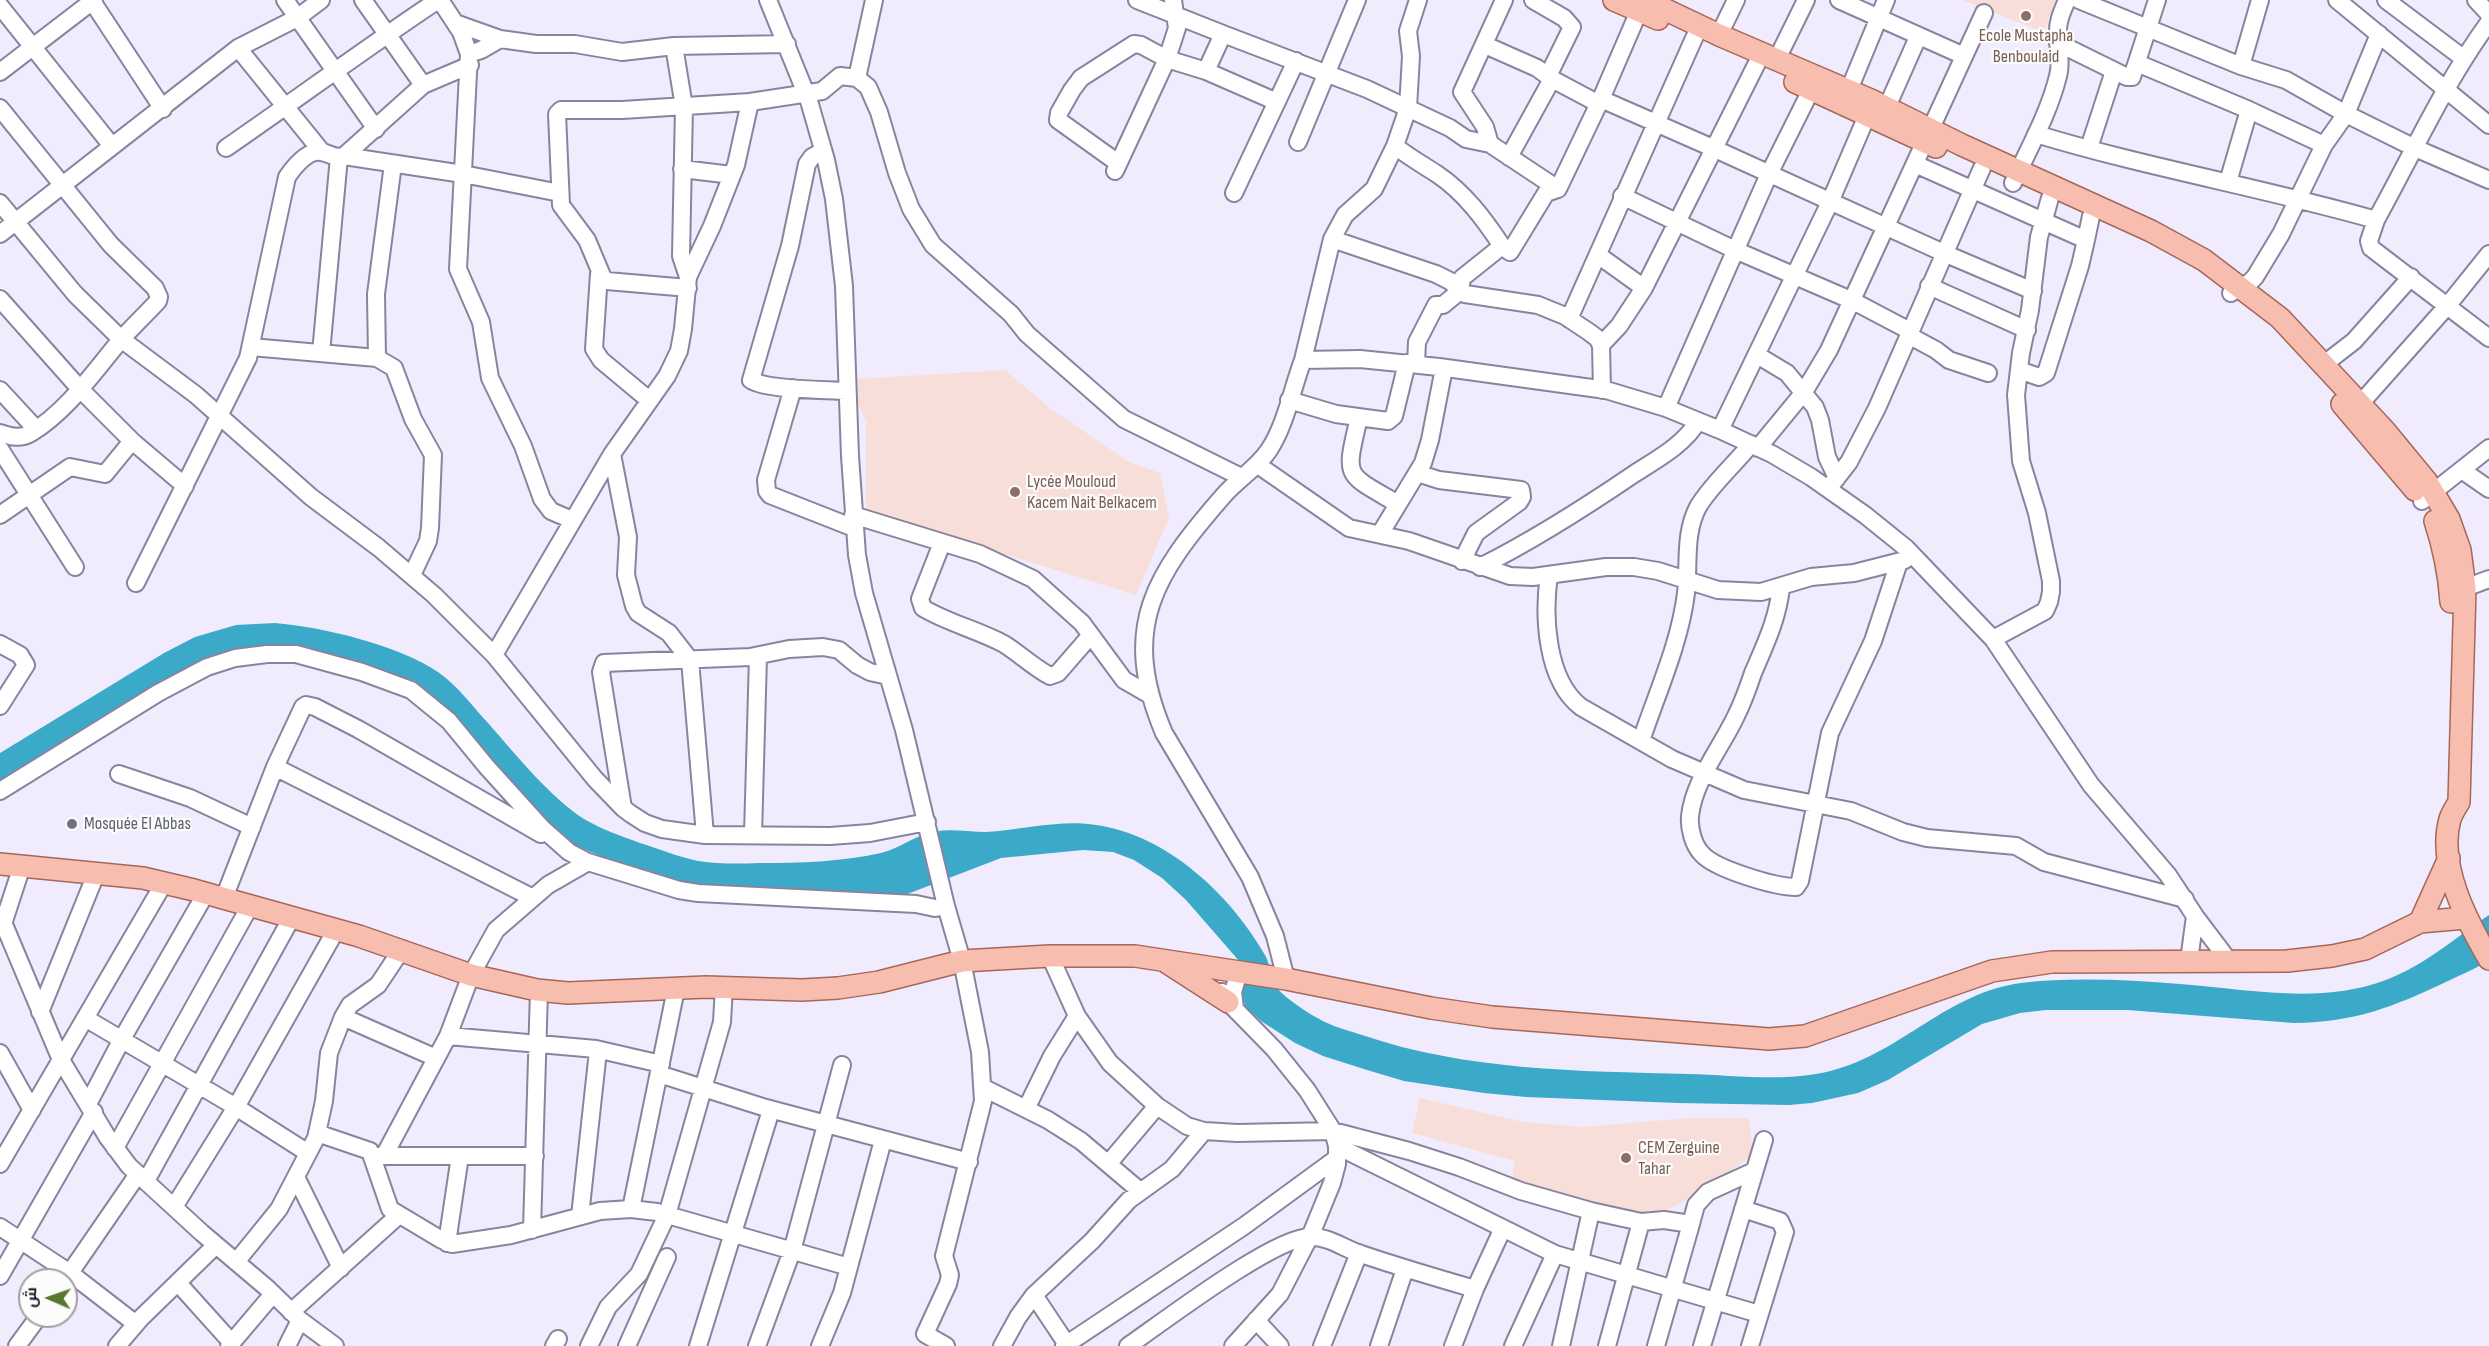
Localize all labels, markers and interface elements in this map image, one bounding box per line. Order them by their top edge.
marker: Ecole Mustapha Benboulaid [2019,9,2033,23]
place label: Ecole Mustapha Benboulaid [1979,25,2073,68]
place label: Lycée Mouloud Kacem Nait Belkacem [1027,471,1157,514]
marker: Lycée Mouloud Kacem Nait Belkacem [1008,485,1022,499]
place label: Mosquée El Abbas [84,813,191,835]
marker: Mosquée El Abbas [65,817,79,831]
place label: CEM Zerguine Tahar [1638,1137,1720,1180]
marker: CEM Zerguine Tahar [1619,1151,1633,1165]
north arrow [18,1268,78,1328]
text: ش [22,1287,41,1308]

